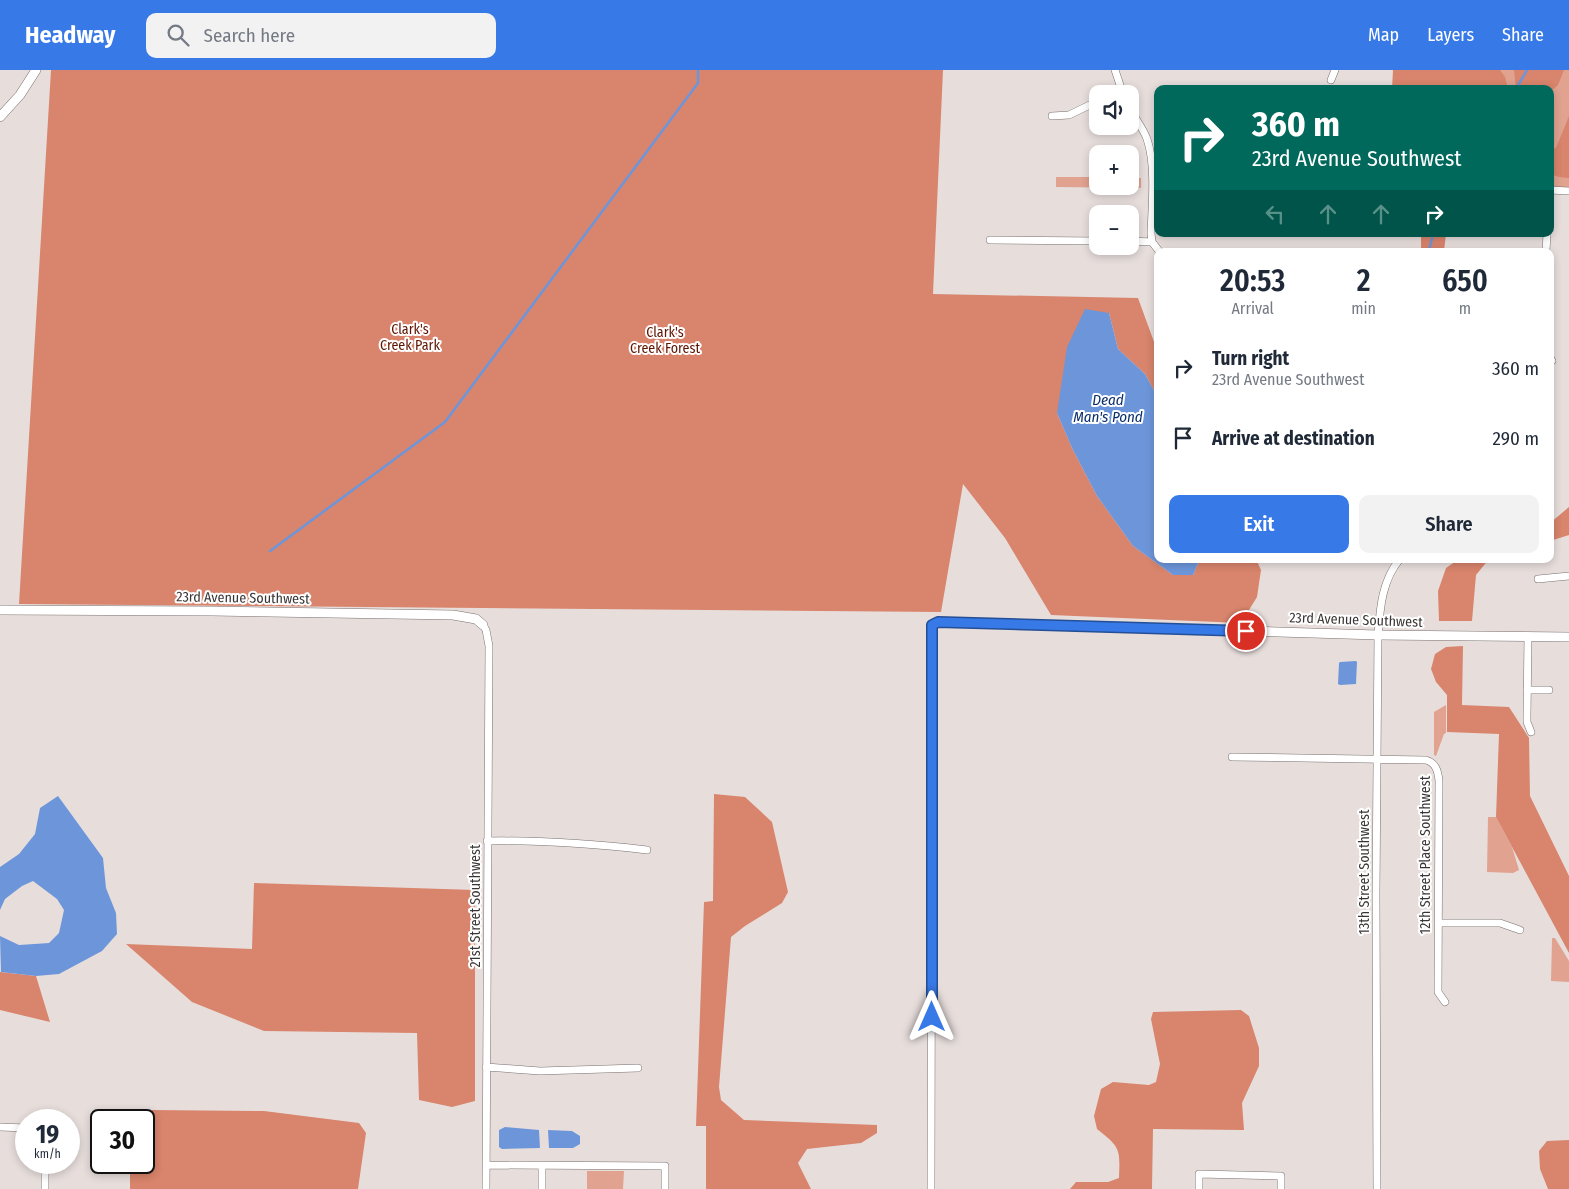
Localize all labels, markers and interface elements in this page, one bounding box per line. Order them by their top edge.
search box [146,13,496,58]
text: Headway [25,21,116,49]
icon: search [164,21,192,49]
text: Search here [204,24,295,47]
text: Map [1368,24,1399,46]
text: Layers [1427,24,1474,46]
text: Share [1502,24,1544,46]
map controls [1089,85,1139,255]
button: sound [1089,85,1139,135]
text: 360 m [1252,103,1340,145]
icon: right [1169,105,1234,170]
button: + [1089,145,1139,195]
text: 23rd Avenue Southwest [1252,145,1462,172]
icon: left [1261,200,1289,228]
icon: ahead [1314,200,1342,228]
icon: ahead [1367,200,1395,228]
icon: right [1420,200,1448,228]
button: − [1089,205,1139,255]
text: 20:53 [1220,263,1285,299]
text: 2 [1357,263,1371,299]
text: 650 [1442,263,1488,299]
text: Arrival [1231,299,1274,318]
text: min [1351,299,1376,318]
text: m [1459,299,1471,318]
park label: Clark's Creek Park [380,321,440,354]
park label: Clark's Creek Forest [630,324,700,357]
text: Turn right [1212,347,1289,370]
icon: right [1169,354,1197,382]
text: 360 m [1492,357,1539,380]
text: 23rd Avenue Southwest [1212,370,1364,389]
water label: Dead Man's Pond [1073,391,1143,426]
icon: arrive [1169,424,1197,452]
text: Arrive at destination [1212,427,1375,450]
text: 290 m [1493,427,1539,450]
button: Exit [1169,495,1349,553]
button: Share [1359,495,1539,553]
street label: 23rd Avenue Southwest [176,588,310,608]
street label: 23rd Avenue Southwest [1289,609,1423,631]
pin [1225,610,1267,652]
icon: arrive [1232,617,1260,645]
street label: 12th Street Place Southwest [1417,775,1434,934]
street label: 13th Street Southwest [1356,809,1373,934]
street label: 21st Street Southwest [467,844,484,968]
position arrow [905,990,957,1042]
speed limit sign: 30 [90,1109,155,1174]
text: 19 [36,1120,59,1150]
text: km/h [34,1147,61,1161]

